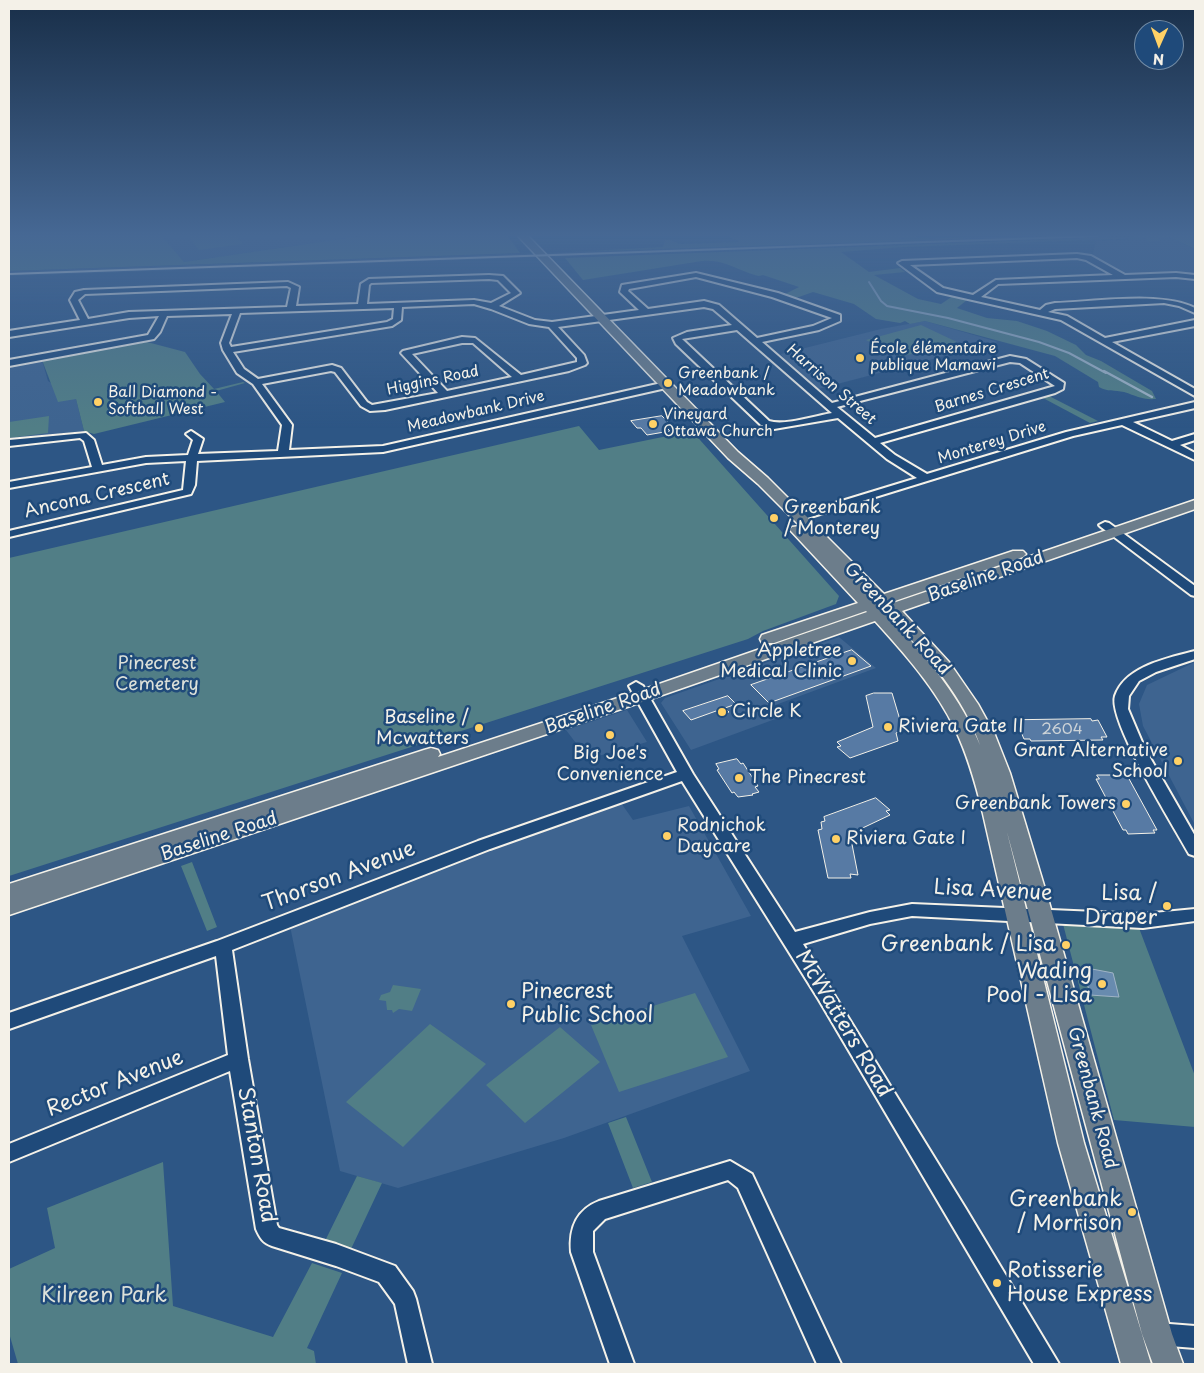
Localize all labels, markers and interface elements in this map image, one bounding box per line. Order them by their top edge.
north arrow [1134,20,1184,70]
text: N [1153,49,1164,70]
place label: École élémentaire publique Mamawi [870,340,997,375]
street label: Harrison Street [782,341,880,429]
marker: École élémentaire publique Mamawi [854,352,866,364]
street label: Higgins Road [385,362,481,400]
place label: Greenbank / Meadowbank [678,365,775,400]
street label: Barnes Crescent [933,365,1051,417]
marker: Greenbank / Meadowbank [662,377,674,389]
place label: Ball Diamond - Softball West [108,384,217,419]
street label: Meadowbank Drive [406,387,546,437]
marker: Ball Diamond - Softball West [92,396,104,408]
place label: Vineyard Ottawa Church [663,406,773,441]
marker: Vineyard Ottawa Church [647,418,659,430]
street label: Monterey Drive [936,418,1048,468]
street label: Ancona Crescent [22,469,172,523]
place label: Greenbank / Monterey [784,497,881,540]
marker: Greenbank / Monterey [768,512,780,524]
street label: Baseline Road [925,547,1047,607]
street label: Greenbank Road [839,558,955,680]
place label: Appletree Medical Clinic [720,640,842,682]
park label: Pinecrest Cemetery [115,653,199,696]
marker: Appletree Medical Clinic [846,655,858,667]
street label: Baseline Road [542,679,664,739]
place label: Circle K [732,701,802,723]
marker: Circle K [716,706,728,718]
place label: Baseline / Mcwatters [376,707,469,750]
place label: Riviera Gate II [898,716,1024,738]
marker: Riviera Gate II [882,721,894,733]
house number: 2604 [1041,721,1083,739]
marker: Baseline / Mcwatters [473,722,485,734]
marker: Big Joe's Convenience [604,729,616,741]
place label: Grant Alternative School [1013,740,1168,782]
place label: Big Joe's Convenience [556,743,664,786]
marker: Grant Alternative School [1172,755,1184,767]
place label: The Pinecrest [749,767,866,789]
marker: The Pinecrest [733,772,745,784]
place label: Greenbank Towers [955,793,1116,815]
marker: Greenbank Towers [1120,798,1132,810]
street label: Baseline Road [158,808,280,866]
place label: Rodnichok Daycare [677,815,766,858]
place label: Riviera Gate I [846,828,966,850]
marker: Rodnichok Daycare [661,830,673,842]
marker: Riviera Gate I [830,833,842,845]
street label: Thorson Avenue [259,836,419,918]
street label: Lisa Avenue [933,875,1053,907]
place label: Lisa / Draper [1084,881,1157,931]
marker: Lisa / Draper [1161,900,1173,912]
place label: Greenbank / Lisa [880,932,1056,958]
marker: Greenbank / Lisa [1060,939,1072,951]
street label: McWatters Road [789,946,897,1102]
place label: Wading Pool - Lisa [986,959,1092,1009]
marker: Wading Pool - Lisa [1096,978,1108,990]
place label: Pinecrest Public School [521,979,653,1029]
marker: Pinecrest Public School [505,998,517,1010]
street label: Greenbank Road [1063,1025,1121,1171]
street label: Rector Avenue [43,1045,187,1123]
street label: Stanton Road [232,1085,280,1225]
place label: Greenbank / Morrison [1009,1187,1122,1237]
marker: Greenbank / Morrison [1126,1206,1138,1218]
place label: Rotisserie House Express [1007,1258,1152,1308]
marker: Rotisserie House Express [991,1277,1003,1289]
park label: Kilreen Park [41,1283,167,1309]

